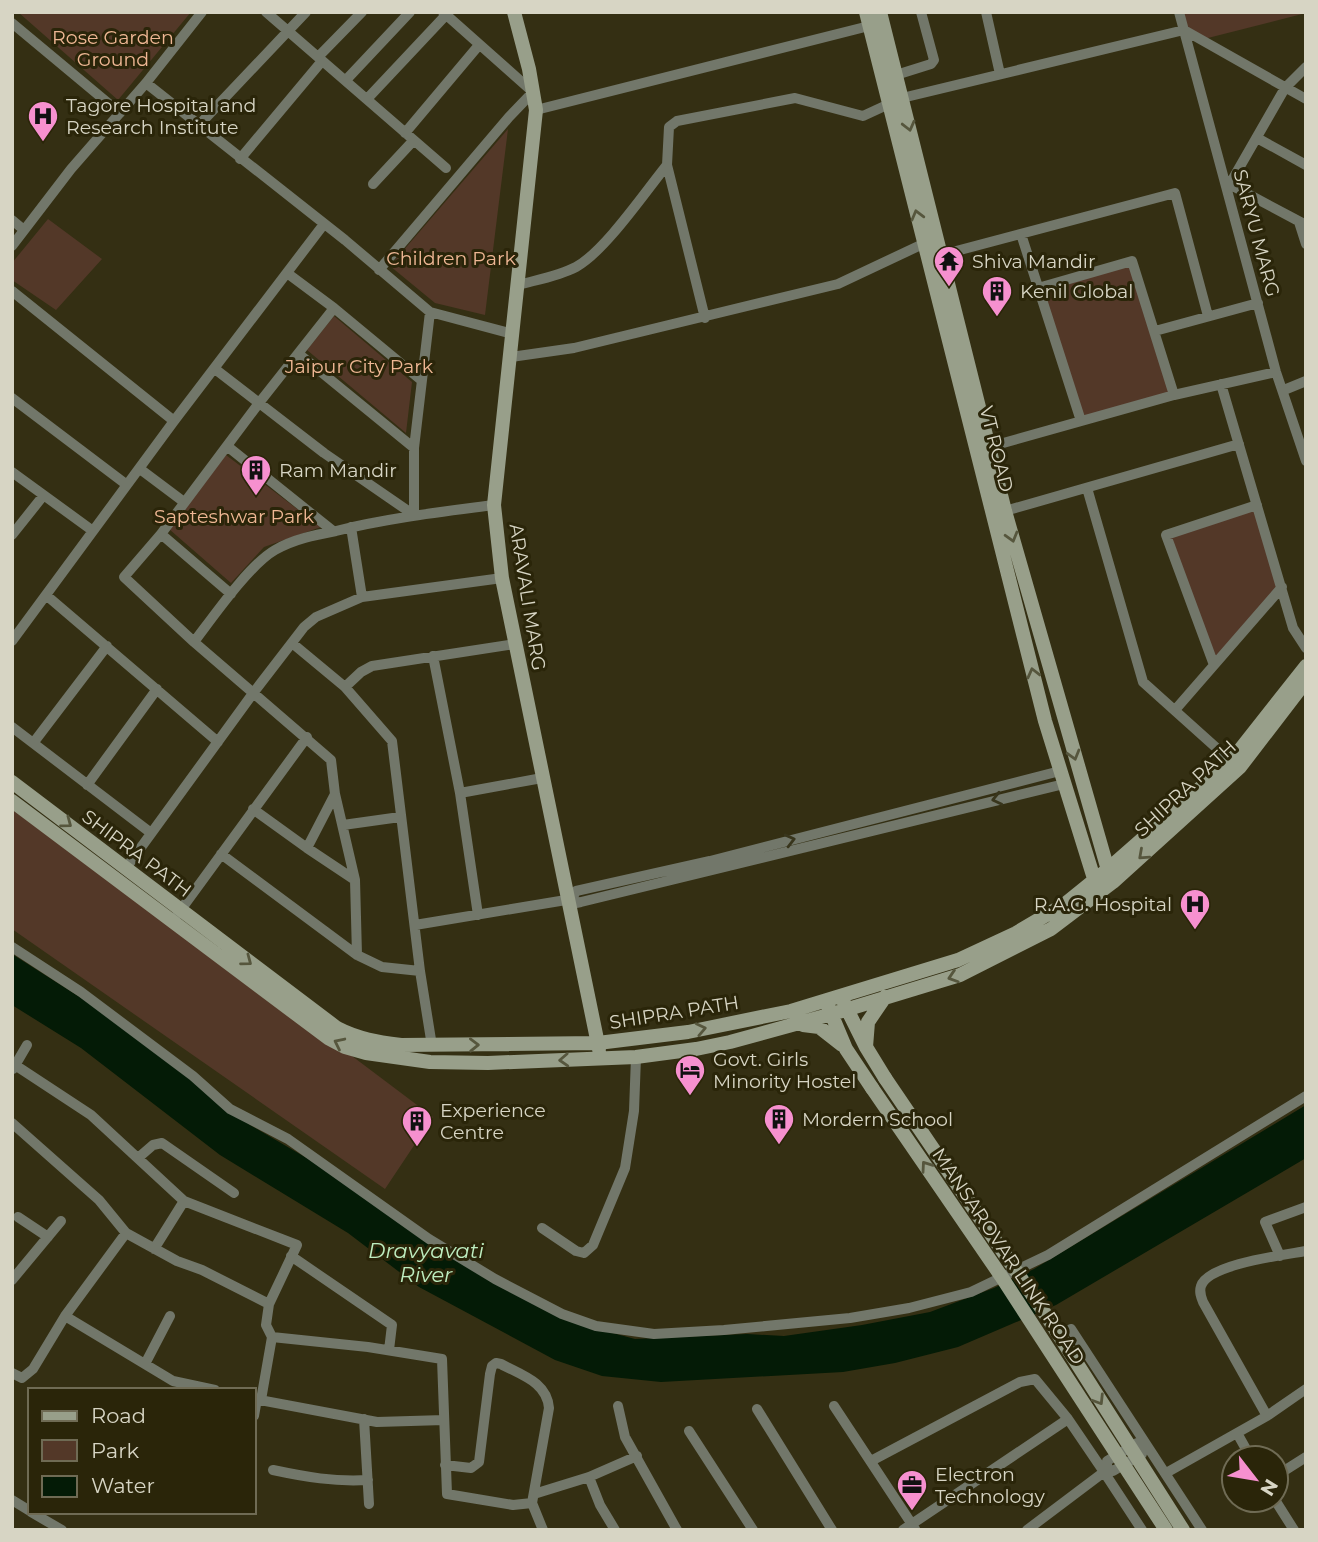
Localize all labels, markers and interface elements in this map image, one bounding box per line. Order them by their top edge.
park label: Rose Garden Ground [52,26,174,71]
place label: Tagore Hospital and Research Institute [66,94,256,139]
hospital icon: Tagore Hospital and Research Institute [26,99,60,143]
one-way arrow [900,120,915,132]
street label: SARYU MARG [1228,167,1285,299]
one-way arrow [911,209,926,221]
temple icon: Shiva Mandir [932,244,966,288]
park label: Children Park [386,247,516,270]
place label: Shiva Mandir [972,250,1096,273]
building icon: Kenil Global [980,274,1014,318]
place label: Kenil Global [1020,280,1133,303]
park label: Jaipur City Park [284,355,434,378]
street label: VT ROAD [975,404,1018,495]
building icon: Ram Mandir [239,453,273,497]
place label: Ram Mandir [279,459,397,482]
park label: Sapteshwar Park [154,505,315,528]
street label: ARAVALI MARG [505,522,550,672]
one-way arrow [1004,530,1019,542]
one-way arrow [1027,667,1041,679]
street label: SHIPRA PATH [1130,735,1241,841]
one-way arrow [1066,749,1081,761]
one-way arrow [991,791,1003,806]
street label: SHIPRA PATH [78,805,196,902]
one-way arrow [59,815,71,827]
one-way arrow [784,834,796,848]
one-way arrow [1138,847,1151,859]
hospital icon: R.A.G. Hospital [1178,887,1212,931]
place label: R.A.G. Hospital [1034,893,1172,916]
one-way arrow [239,953,252,966]
one-way arrow [947,969,959,983]
street label: SHIPRA PATH [608,991,740,1034]
one-way arrow [695,1023,707,1038]
one-way arrow [470,1037,480,1053]
one-way arrow [334,1038,346,1052]
place label: Govt. Girls Minority Hostel [713,1048,856,1093]
one-way arrow [559,1052,570,1067]
hotel icon: Govt. Girls Minority Hostel [673,1053,707,1097]
place label: Experience Centre [440,1099,546,1144]
building icon: Mordern School [762,1102,796,1146]
building icon: Experience Centre [400,1104,434,1148]
place label: Mordern School [802,1108,953,1131]
street label: MANSAROVAR LINK ROAD [927,1144,1090,1369]
one-way arrow [922,1161,934,1174]
water label: Dravyavati River [368,1238,484,1287]
legend [28,1388,256,1514]
one-way arrow [1091,1392,1104,1405]
text: Road [91,1403,146,1428]
text: Park [91,1438,139,1463]
north arrow [1220,1444,1290,1514]
place label: Electron Technology [935,1463,1045,1508]
office icon: Electron Technology [895,1468,929,1512]
text: Water [91,1473,155,1498]
text: N [1255,1475,1283,1500]

